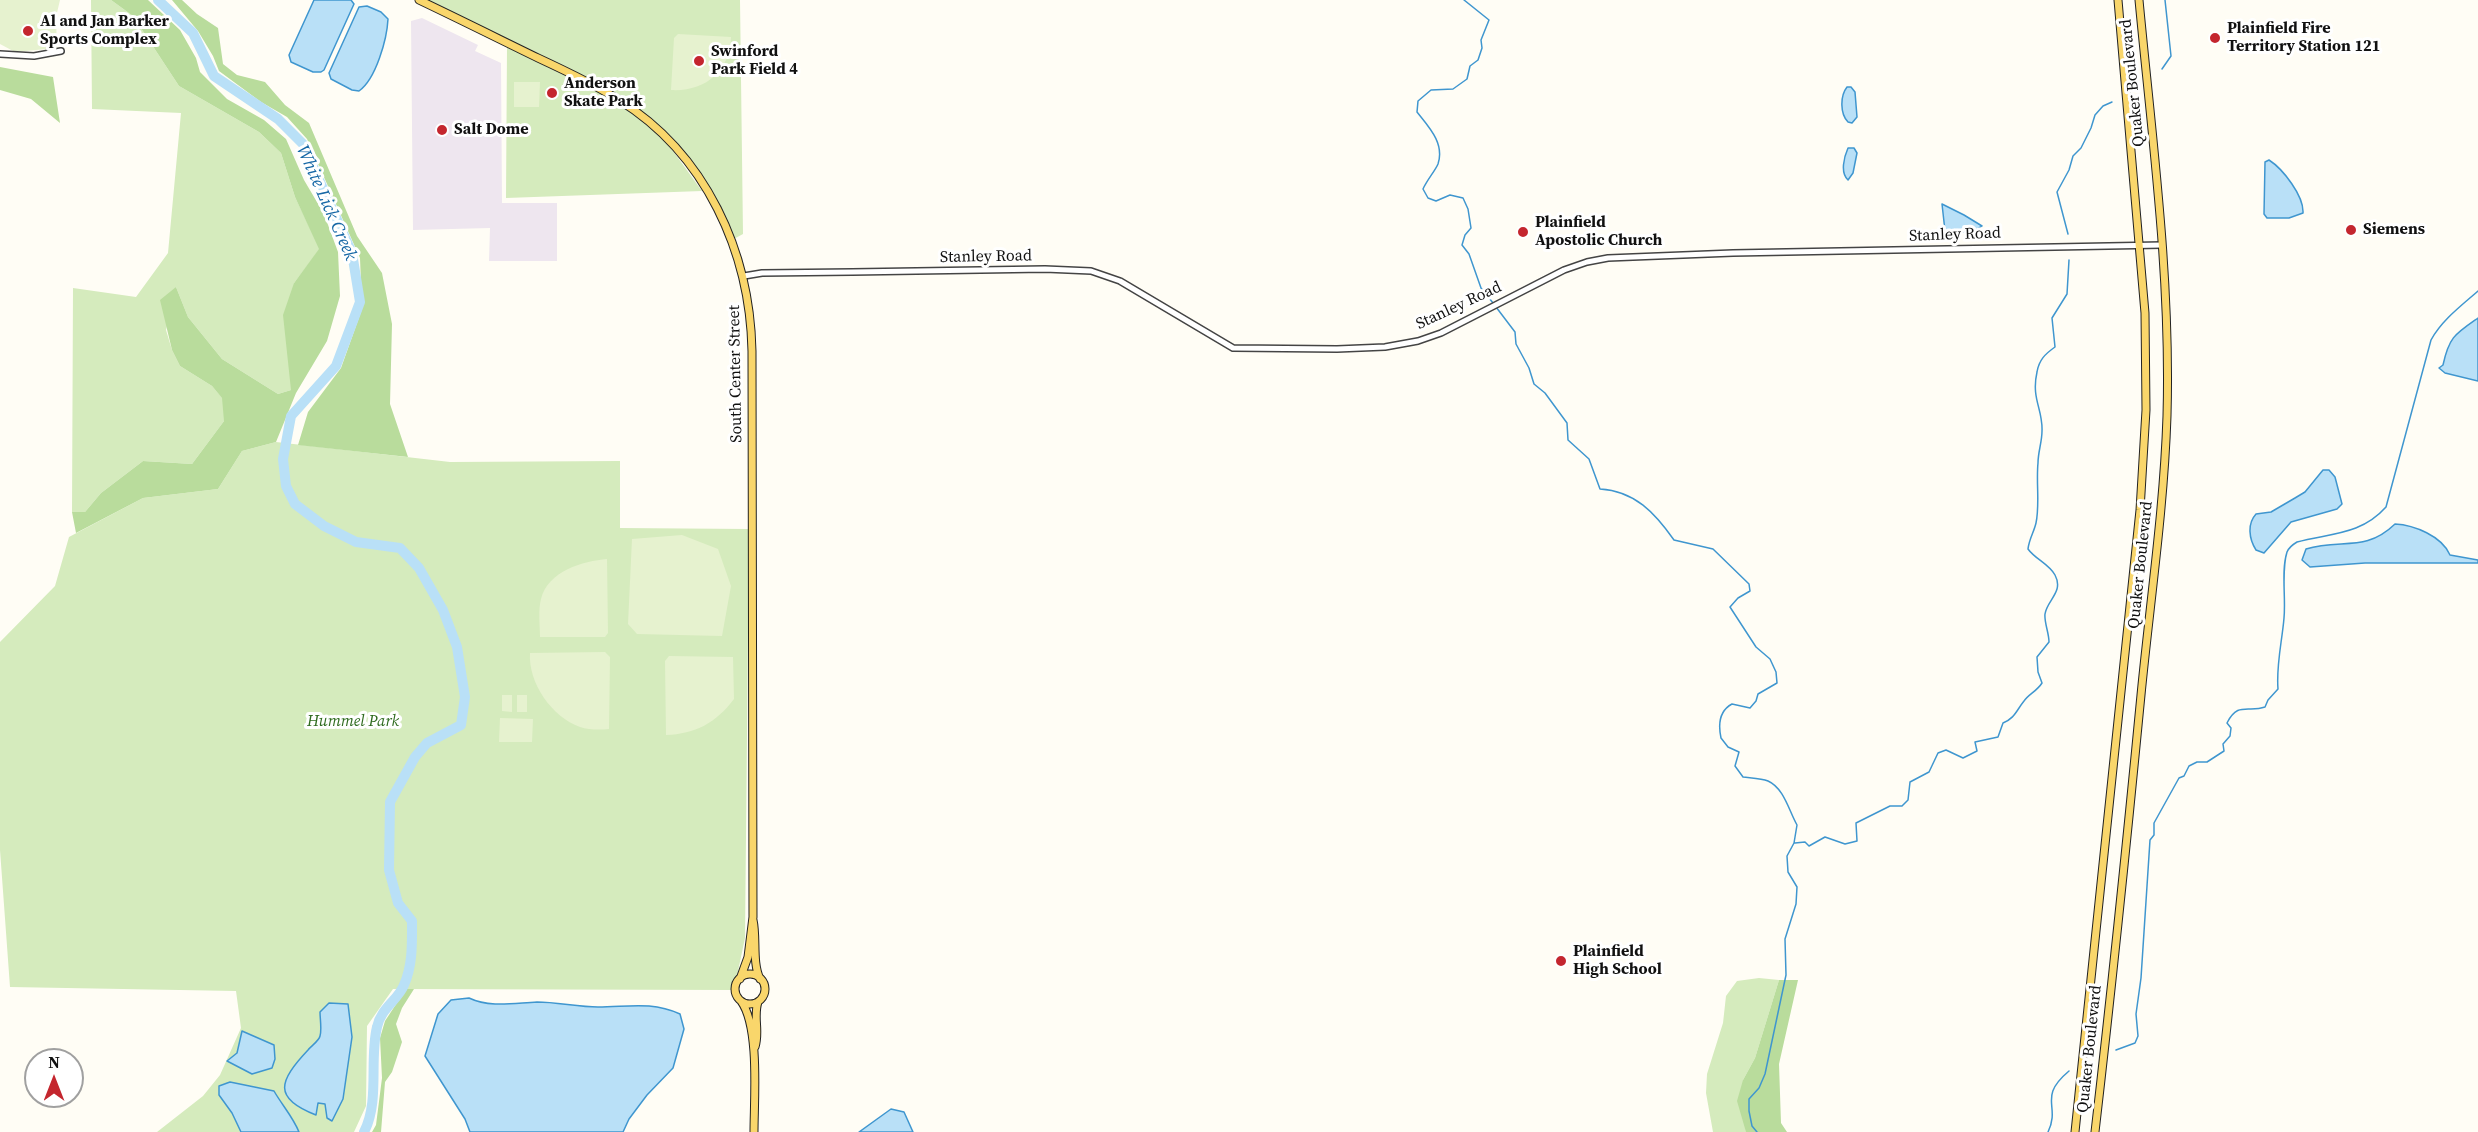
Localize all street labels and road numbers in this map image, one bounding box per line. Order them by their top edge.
street label: Quaker Boulevard [2117,18,2149,148]
street label: Stanley Road [1909,224,2001,246]
street label: Stanley Road [940,247,1032,267]
street label: Stanley Road [1413,278,1505,334]
street label: South Center Street [725,305,747,443]
street label: Quaker Boulevard [2125,500,2157,630]
street label: Quaker Boulevard [2074,984,2106,1114]

